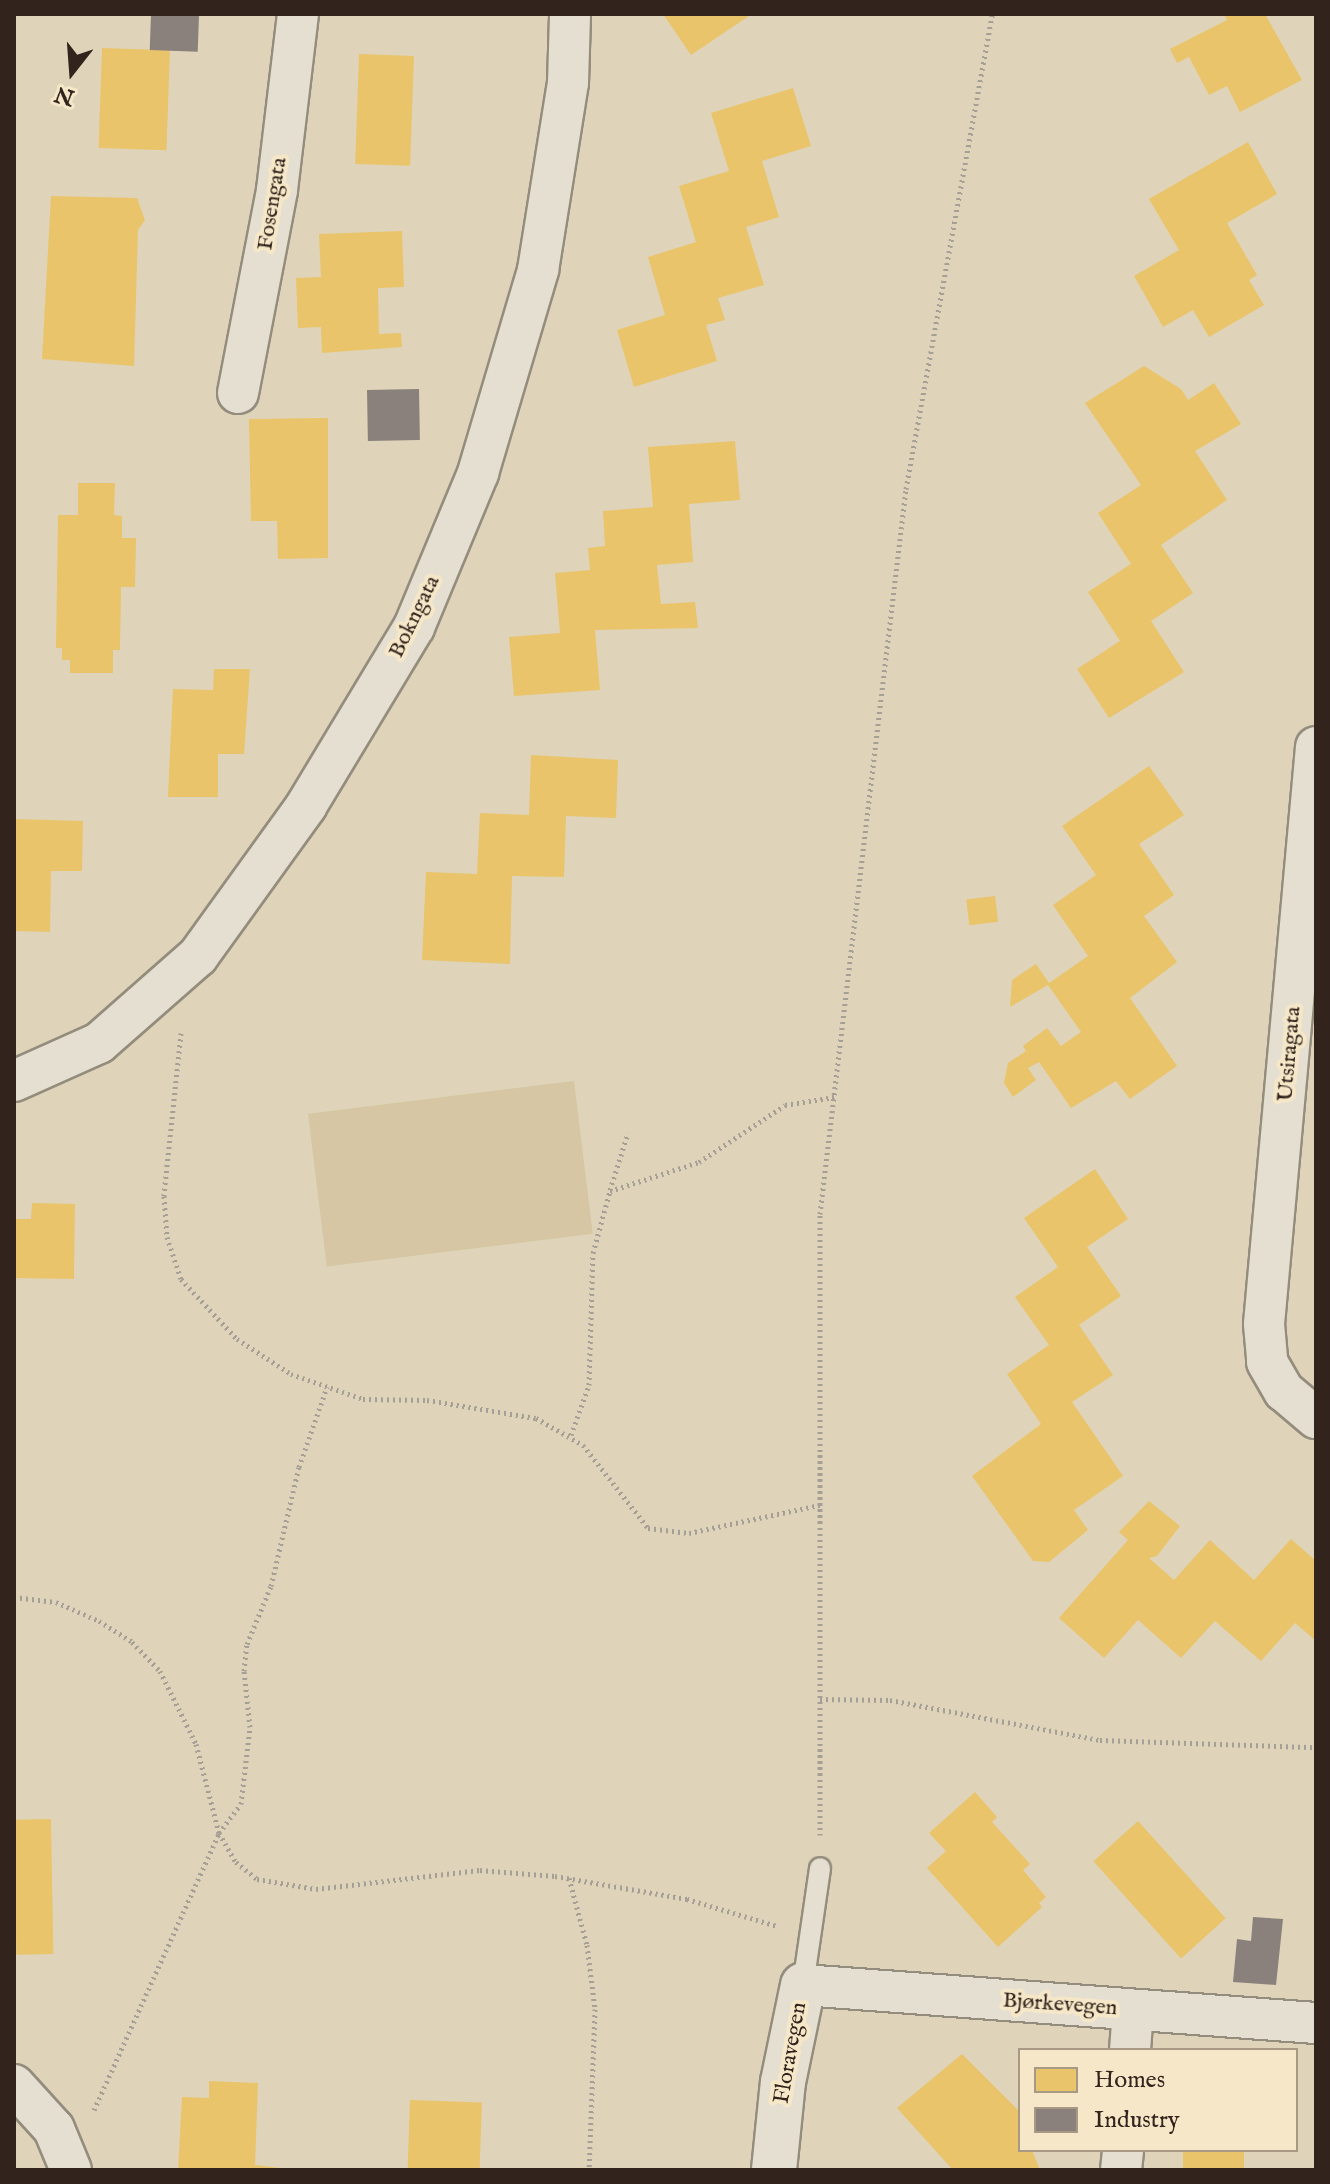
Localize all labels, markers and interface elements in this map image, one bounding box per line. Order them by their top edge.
north arrow [32,32,112,112]
text: N [52,79,78,111]
street label: Fosengata [253,156,293,252]
street label: Bokngata [384,572,446,662]
street label: Utsiragata [1273,1005,1307,1103]
street label: Bjørkevegen [1002,1988,1118,2022]
street label: Floravegen [769,2000,813,2106]
legend [1018,2048,1298,2152]
text: Homes [1094,2065,1165,2096]
text: Industry [1094,2105,1180,2136]

